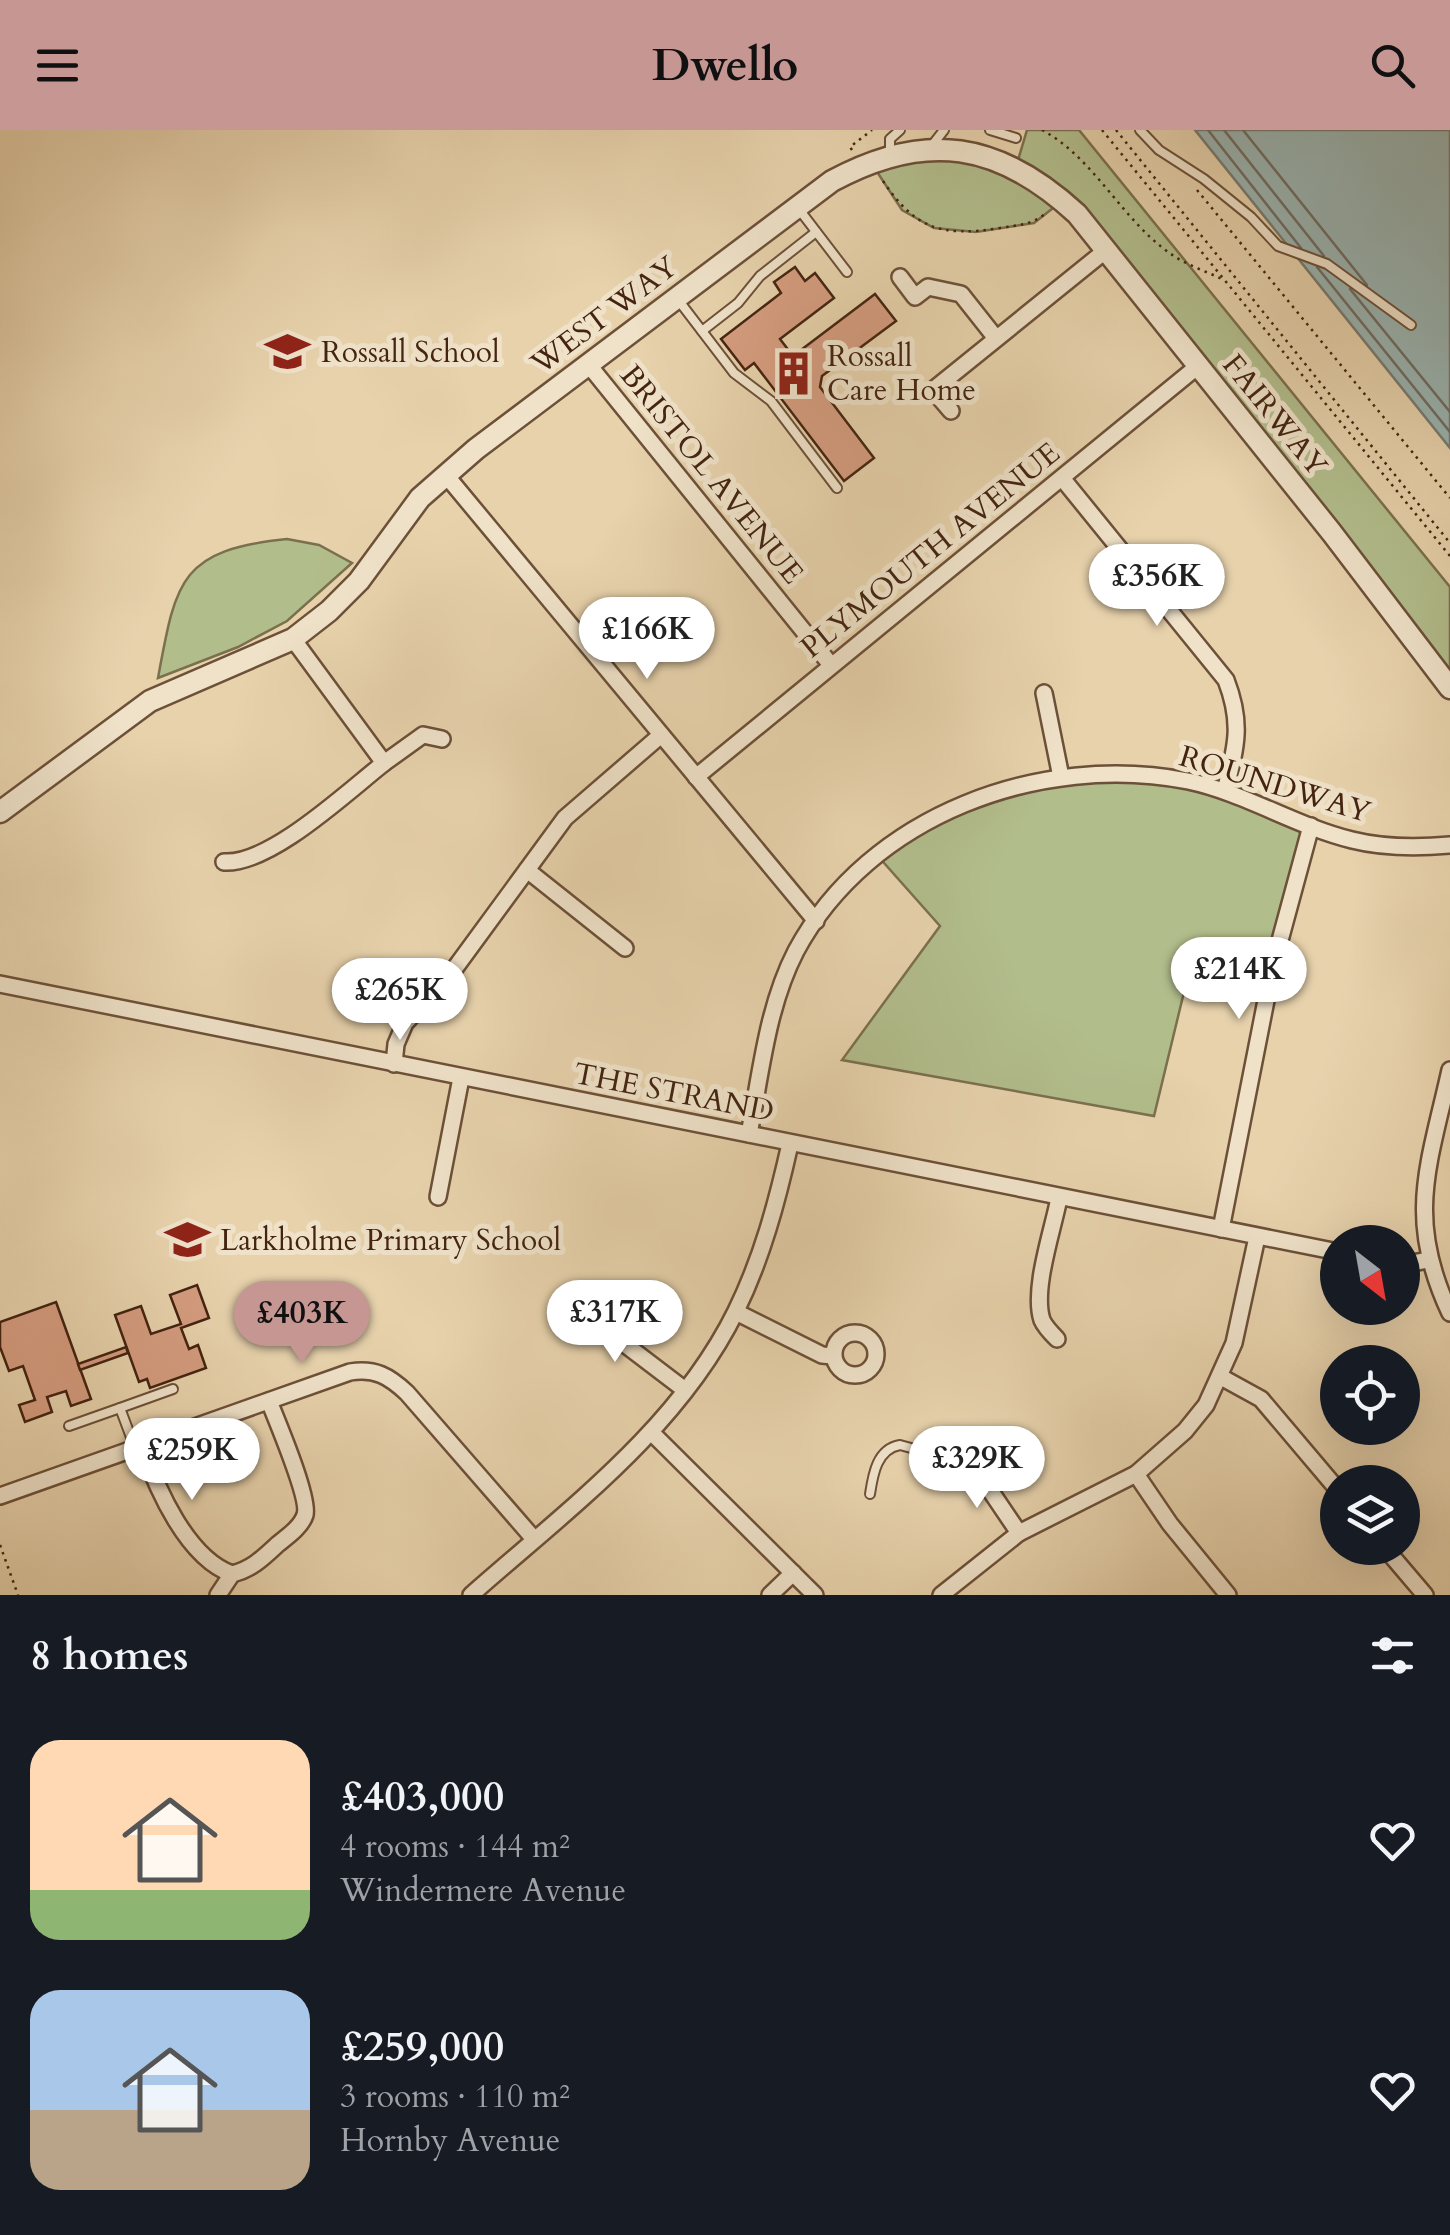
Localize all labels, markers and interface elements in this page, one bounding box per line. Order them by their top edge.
text: Dwello [652,35,798,96]
icon: menu [30,38,85,93]
icon: search [1365,38,1420,93]
street label: WEST WAY [522,246,686,385]
school or university icon: Rossall School [264,328,312,376]
place label: Rossall School [321,332,500,373]
place label: Rossall Care Home [827,336,976,411]
street label: FAIRWAY [1213,346,1337,486]
building icon: Rossall Care Home [770,349,818,397]
street label: BRISTOL AVENUE [610,356,813,593]
street label: PLYMOUTH AVENUE [792,433,1069,668]
pin: £356K [1087,544,1227,629]
text: £356K [1111,554,1203,598]
pin: £166K [577,597,717,682]
text: £166K [601,607,693,651]
street label: ROUNDWAY [1174,736,1376,833]
pin: £214K [1169,937,1309,1022]
text: £214K [1193,947,1285,991]
pin: £265K [330,958,470,1043]
text: £265K [354,968,446,1012]
street label: THE STRAND [570,1053,777,1132]
school or university icon: Larkholme Primary School [163,1216,211,1264]
place label: Larkholme Primary School [220,1220,561,1261]
north arrow [1320,1225,1420,1325]
map controls [1320,1225,1420,1565]
pin: £317K [545,1280,685,1365]
pin: £403K [232,1281,372,1366]
text: £317K [569,1290,661,1334]
text: £403K [256,1291,348,1335]
button: locate [1320,1345,1420,1445]
pin: £259K [122,1418,262,1503]
pin: £329K [907,1426,1047,1511]
text: £259K [146,1428,238,1472]
text: £329K [931,1436,1023,1480]
button: layers [1320,1465,1420,1565]
text: 8 homes [30,1627,188,1684]
icon: filters [1365,1628,1420,1683]
text: £403,000 [340,1768,504,1825]
icon: home [110,1780,230,1900]
icon: heart [1365,1813,1420,1868]
text: 4 rooms · 144 m² [340,1825,570,1869]
text: Windermere Avenue [340,1869,626,1913]
text: £259,000 [340,2018,504,2075]
icon: home [110,2030,230,2150]
icon: heart [1365,2063,1420,2118]
text: 3 rooms · 110 m² [340,2075,570,2119]
text: Hornby Avenue [340,2119,560,2163]

